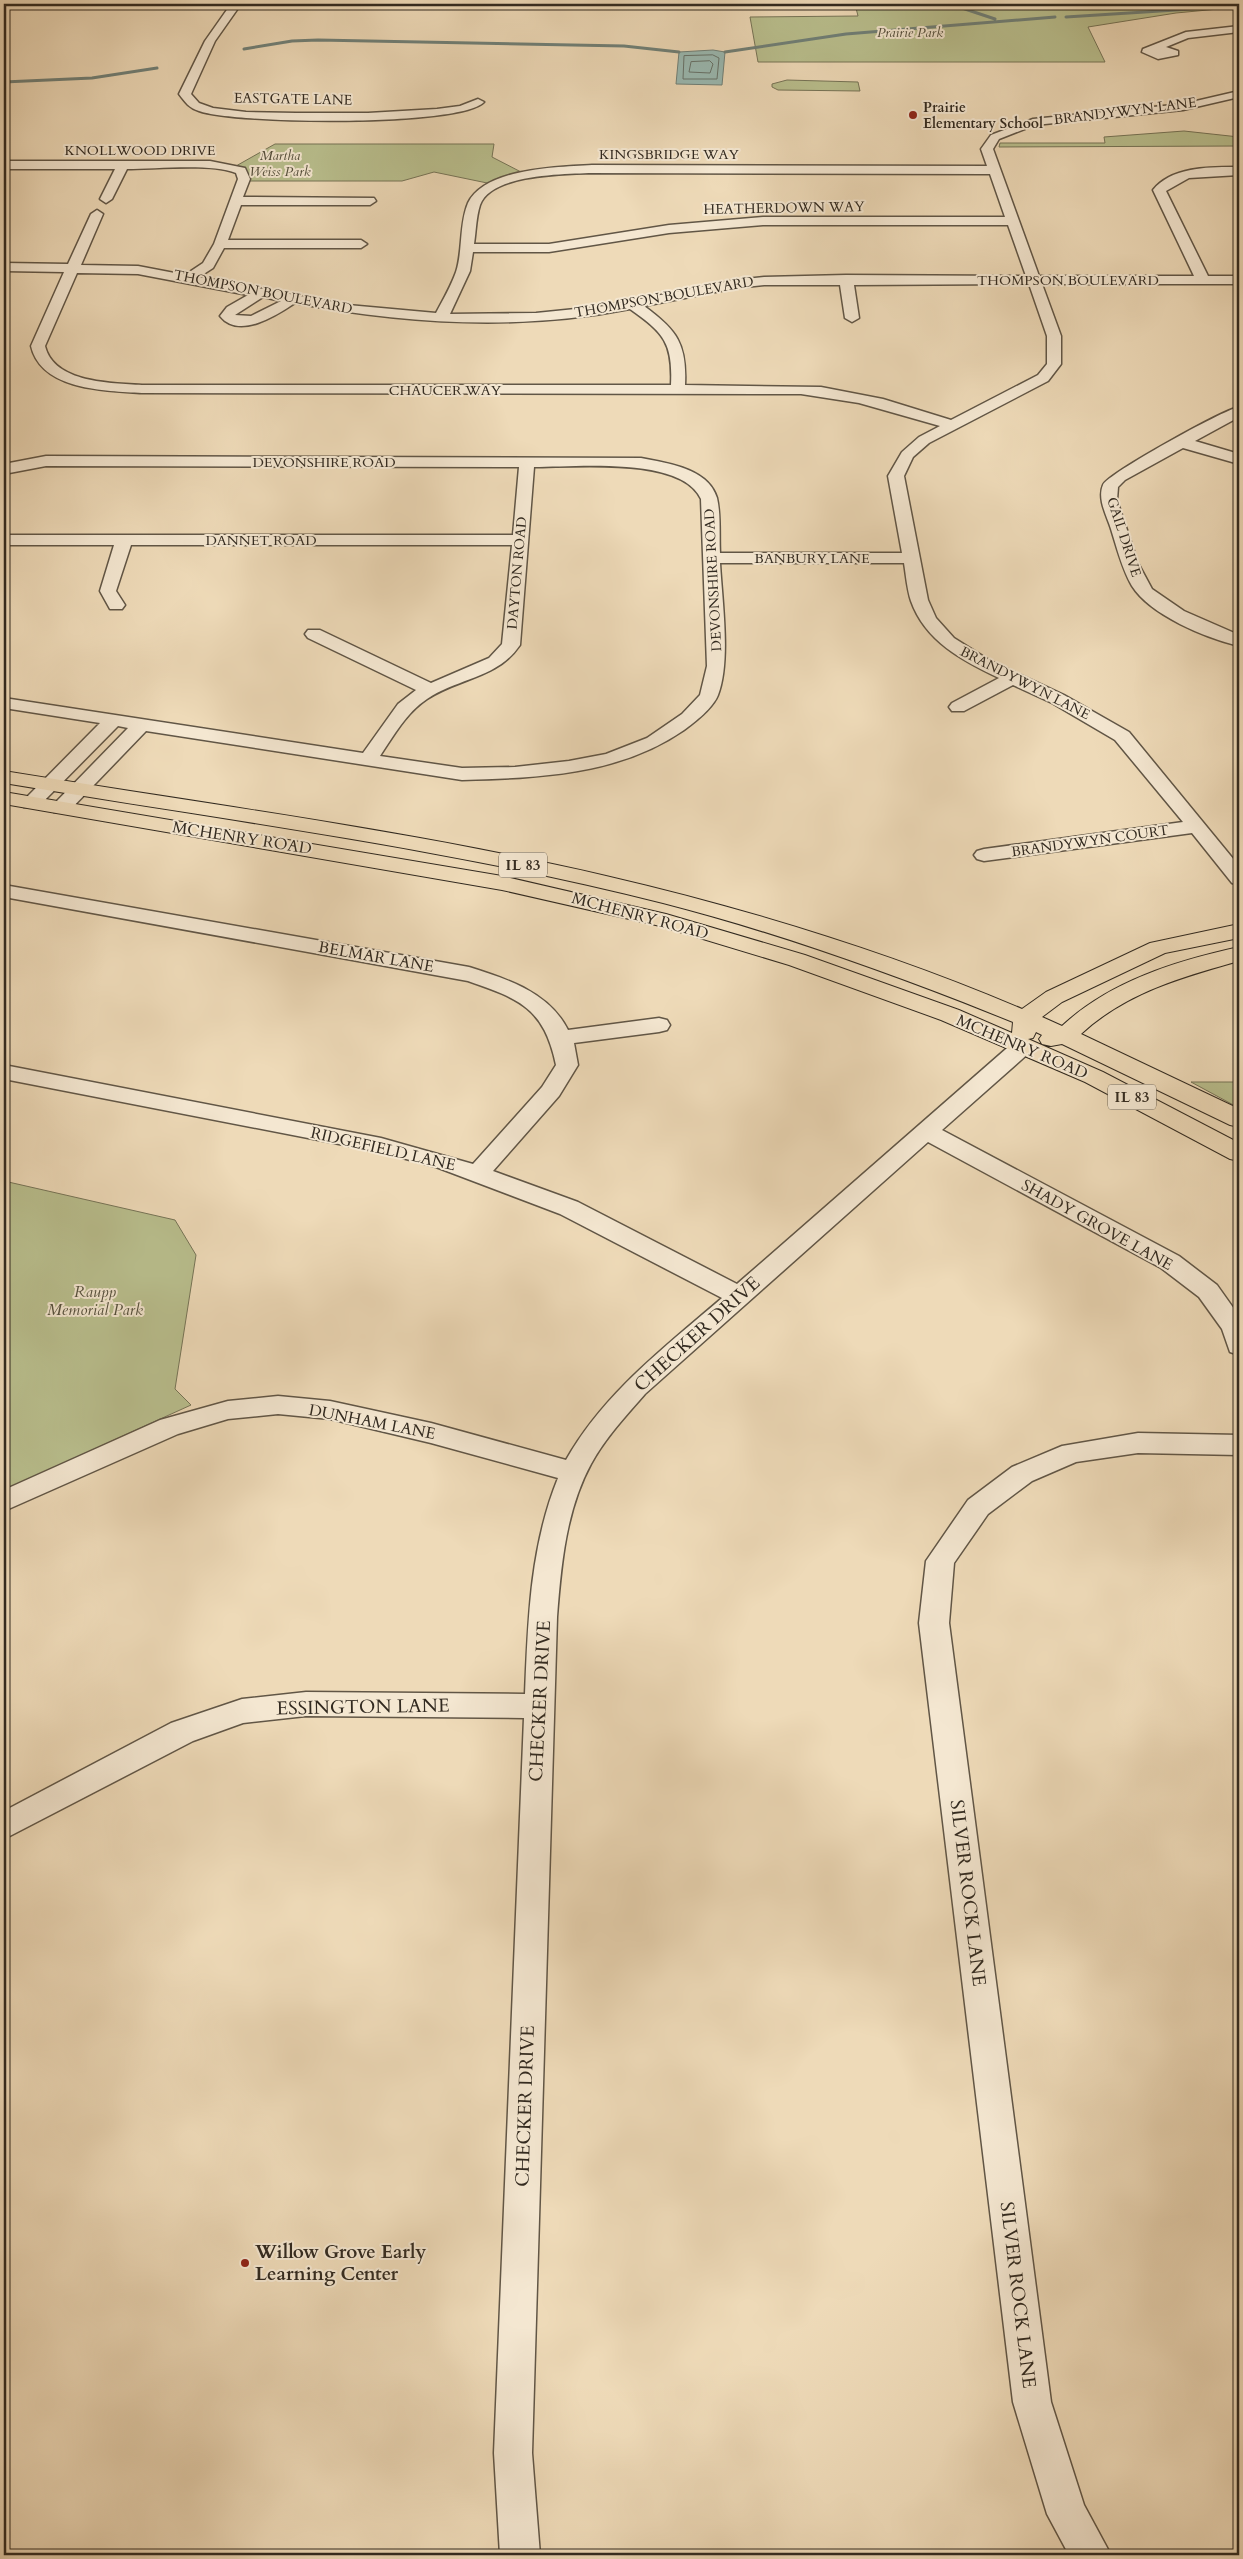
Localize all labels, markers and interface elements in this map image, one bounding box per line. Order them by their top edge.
park label: Prairie Park [877,23,943,42]
street label: EASTGATE LANE [234,88,353,110]
street label: BRANDYWYN LANE [1053,93,1198,129]
place label: Prairie Elementary School [923,98,1043,133]
marker: Prairie Elementary School [907,109,919,121]
street label: KNOLLWOOD DRIVE [65,141,216,160]
street label: KINGSBRIDGE WAY [599,145,740,164]
park label: Martha Weiss Park [249,146,311,181]
street label: HEATHERDOWN WAY [703,197,865,219]
street label: THOMPSON BOULEVARD [172,265,354,319]
street label: THOMPSON BOULEVARD [977,271,1159,290]
street label: THOMPSON BOULEVARD [573,272,755,322]
street label: CHAUCER WAY [389,381,502,400]
street label: DEVONSHIRE ROAD [252,453,396,472]
street label: GAIL DRIVE [1102,495,1146,580]
street label: DEVONSHIRE ROAD [700,508,726,652]
street label: DAYTON ROAD [503,516,531,630]
street label: DANNET ROAD [205,531,317,550]
street label: BANBURY LANE [754,549,870,568]
street label: BRANDYWYN LANE [957,642,1094,724]
street label: MCHENRY ROAD [171,816,313,860]
street label: BRANDYWYN COURT [1010,821,1170,861]
road number: IL 83 [499,852,547,878]
street label: MCHENRY ROAD [569,887,711,945]
street label: BELMAR LANE [317,936,436,978]
street label: MCHENRY ROAD [953,1009,1091,1085]
road number: IL 83 [1108,1084,1156,1110]
street label: RIDGEFIELD LANE [308,1122,458,1176]
street label: SHADY GROVE LANE [1017,1174,1177,1276]
street label: CHECKER DRIVE [628,1270,766,1398]
park label: Raupp Memorial Park [47,1281,143,1321]
street label: DUNHAM LANE [307,1399,437,1445]
street label: CHECKER DRIVE [523,1620,557,1782]
street label: ESSINGTON LANE [276,1692,450,1722]
street label: SILVER ROCK LANE [944,1798,992,1988]
street label: CHECKER DRIVE [509,2025,541,2187]
street label: SILVER ROCK LANE [994,2200,1042,2390]
place label: Willow Grove Early Learning Center [254,2239,427,2287]
marker: Willow Grove Early Learning Center [239,2257,251,2269]

